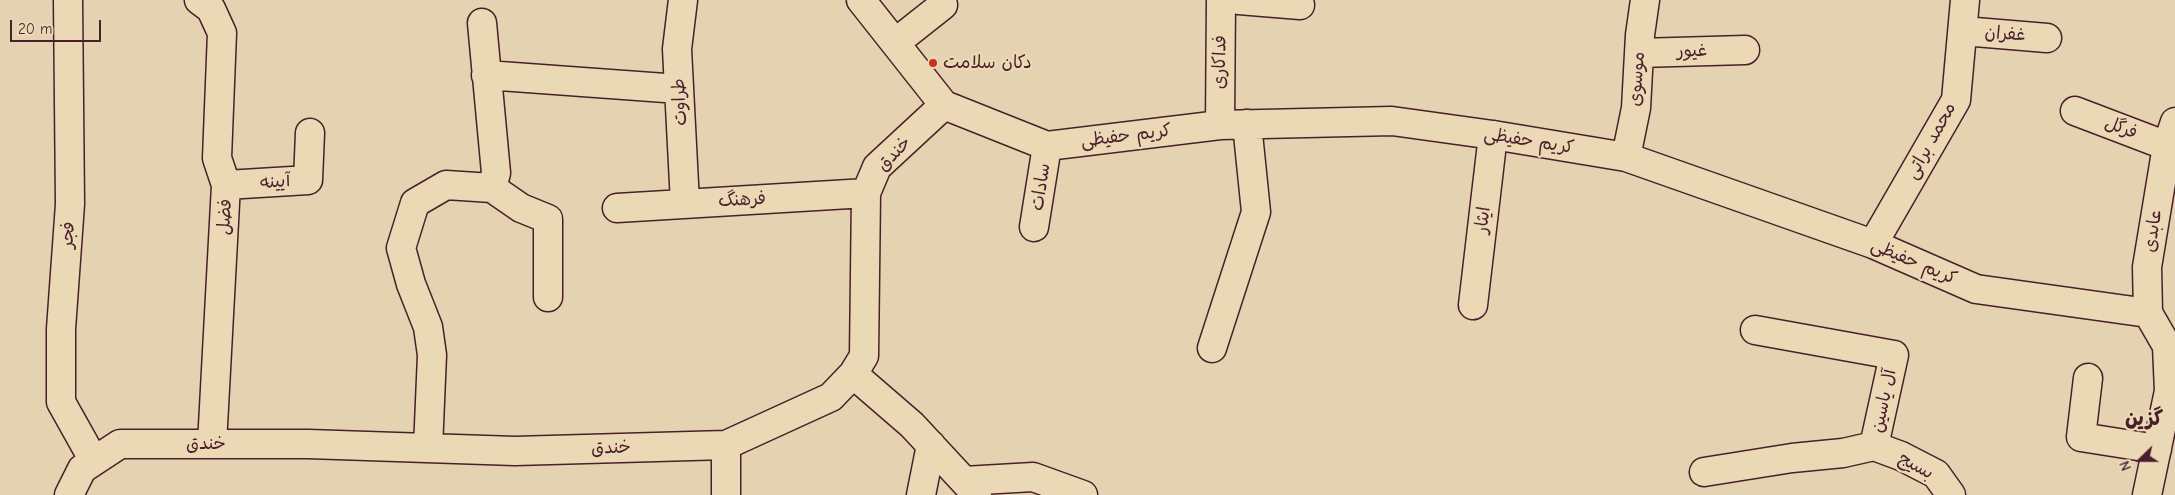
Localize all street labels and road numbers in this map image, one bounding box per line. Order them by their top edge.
street label: غفران [1984,22,2026,46]
street label: فداکاری [1209,35,1231,89]
street label: غیور [1677,40,1707,62]
street label: موسوی [1624,51,1650,107]
street label: طراوت [668,78,692,126]
street label: محمد براتی [1901,99,1961,183]
street label: فرگل [2102,112,2140,144]
street label: کریم حفیظی [1079,120,1173,152]
street label: کریم حفیظی [1482,123,1576,159]
street label: خندق [872,132,916,176]
street label: سادات [1027,162,1055,212]
street label: آیینه [259,170,291,194]
street label: فرهنگ [718,188,766,212]
street label: فضل [213,198,237,236]
street label: ایثار [1471,205,1495,235]
street label: عابدی [2139,208,2167,254]
street label: فجر [56,221,80,249]
street label: کریم حفیظی [1868,234,1960,290]
street label: آل یاسین [1867,367,1901,435]
street label: خندق [186,433,226,455]
street label: خندق [591,437,631,459]
street label: بسیج [1895,448,1937,484]

